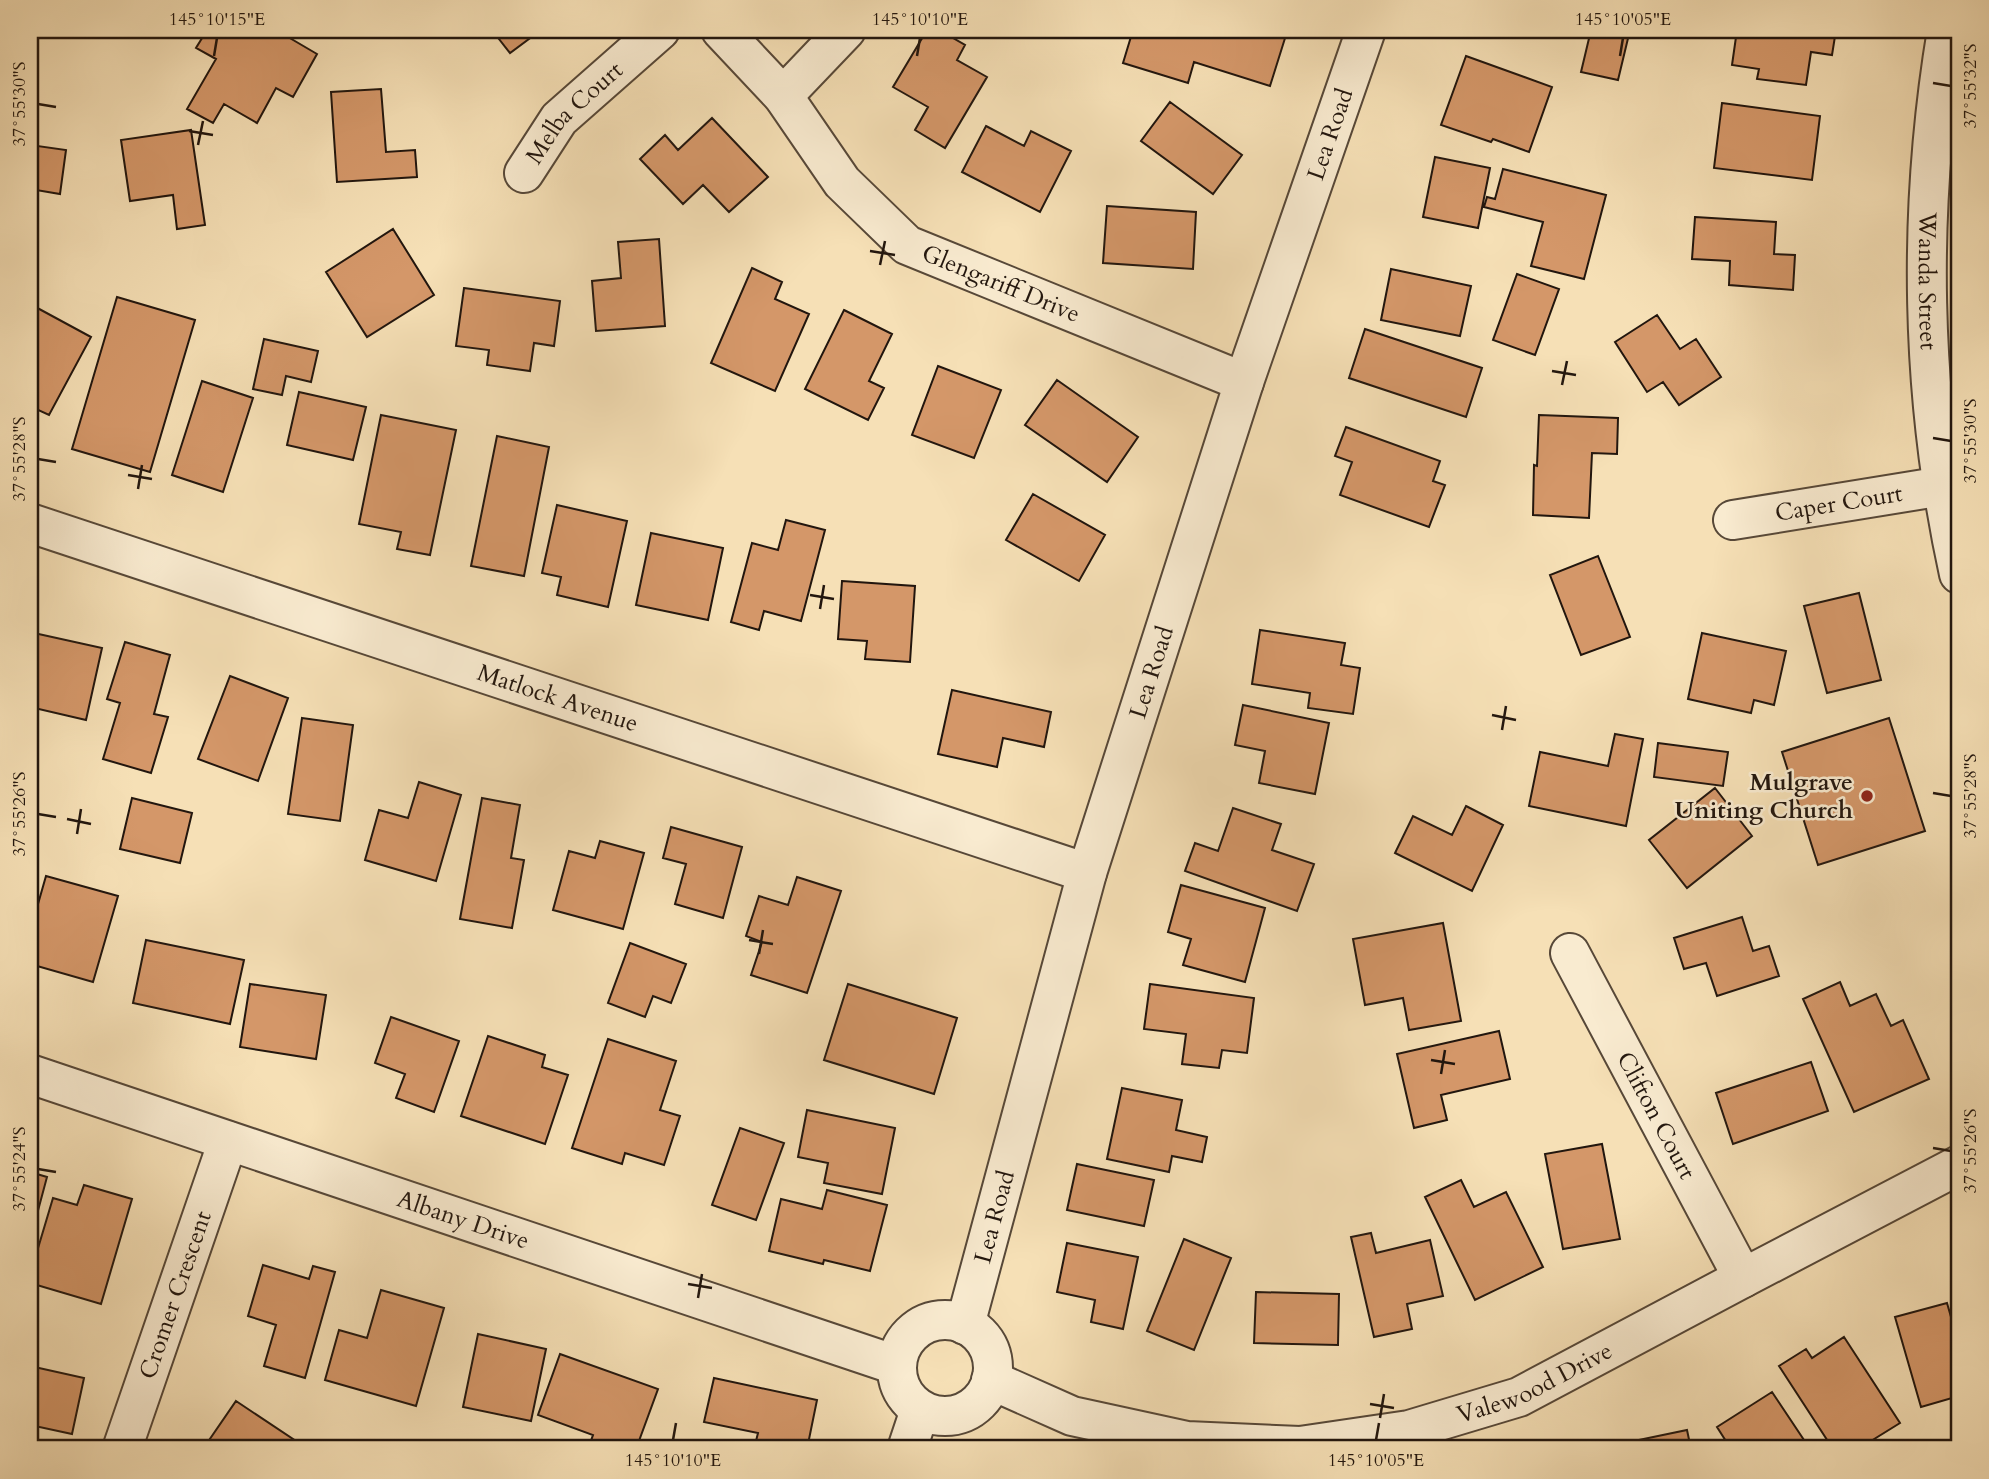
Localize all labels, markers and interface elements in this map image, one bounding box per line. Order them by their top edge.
text: 145°10'15"E [169,7,265,32]
text: 145°10'10"E [872,7,968,32]
text: 145°10'05"E [1575,7,1671,32]
text: 37°55'32"S [1958,44,1983,128]
street label: Melba Court [518,54,630,171]
text: 37°55'30"S [7,62,32,146]
street label: Lea Road [1299,84,1362,185]
street label: Wanda Street [1910,210,1945,351]
street label: Glengariff Drive [917,237,1085,331]
text: 37°55'30"S [1958,399,1983,483]
text: 37°55'28"S [7,417,32,501]
street label: Caper Court [1773,477,1905,530]
street label: Lea Road [1121,622,1182,723]
street label: Matlock Avenue [473,656,642,740]
text: 37°55'28"S [1958,754,1983,838]
place label: Mulgrave Uniting Church [1675,766,1853,827]
text: 37°55'26"S [7,772,32,856]
marker: Mulgrave Uniting Church [1859,788,1875,804]
street label: Clifton Court [1609,1046,1704,1186]
text: 37°55'26"S [1958,1109,1983,1193]
text: 37°55'24"S [7,1127,32,1211]
street label: Lea Road [966,1167,1023,1267]
street label: Albany Drive [393,1183,533,1258]
street label: Cromer Crescent [131,1206,220,1383]
street label: Valewood Drive [1453,1334,1618,1432]
text: 145°10'10"E [625,1448,721,1473]
text: 145°10'05"E [1328,1448,1424,1473]

